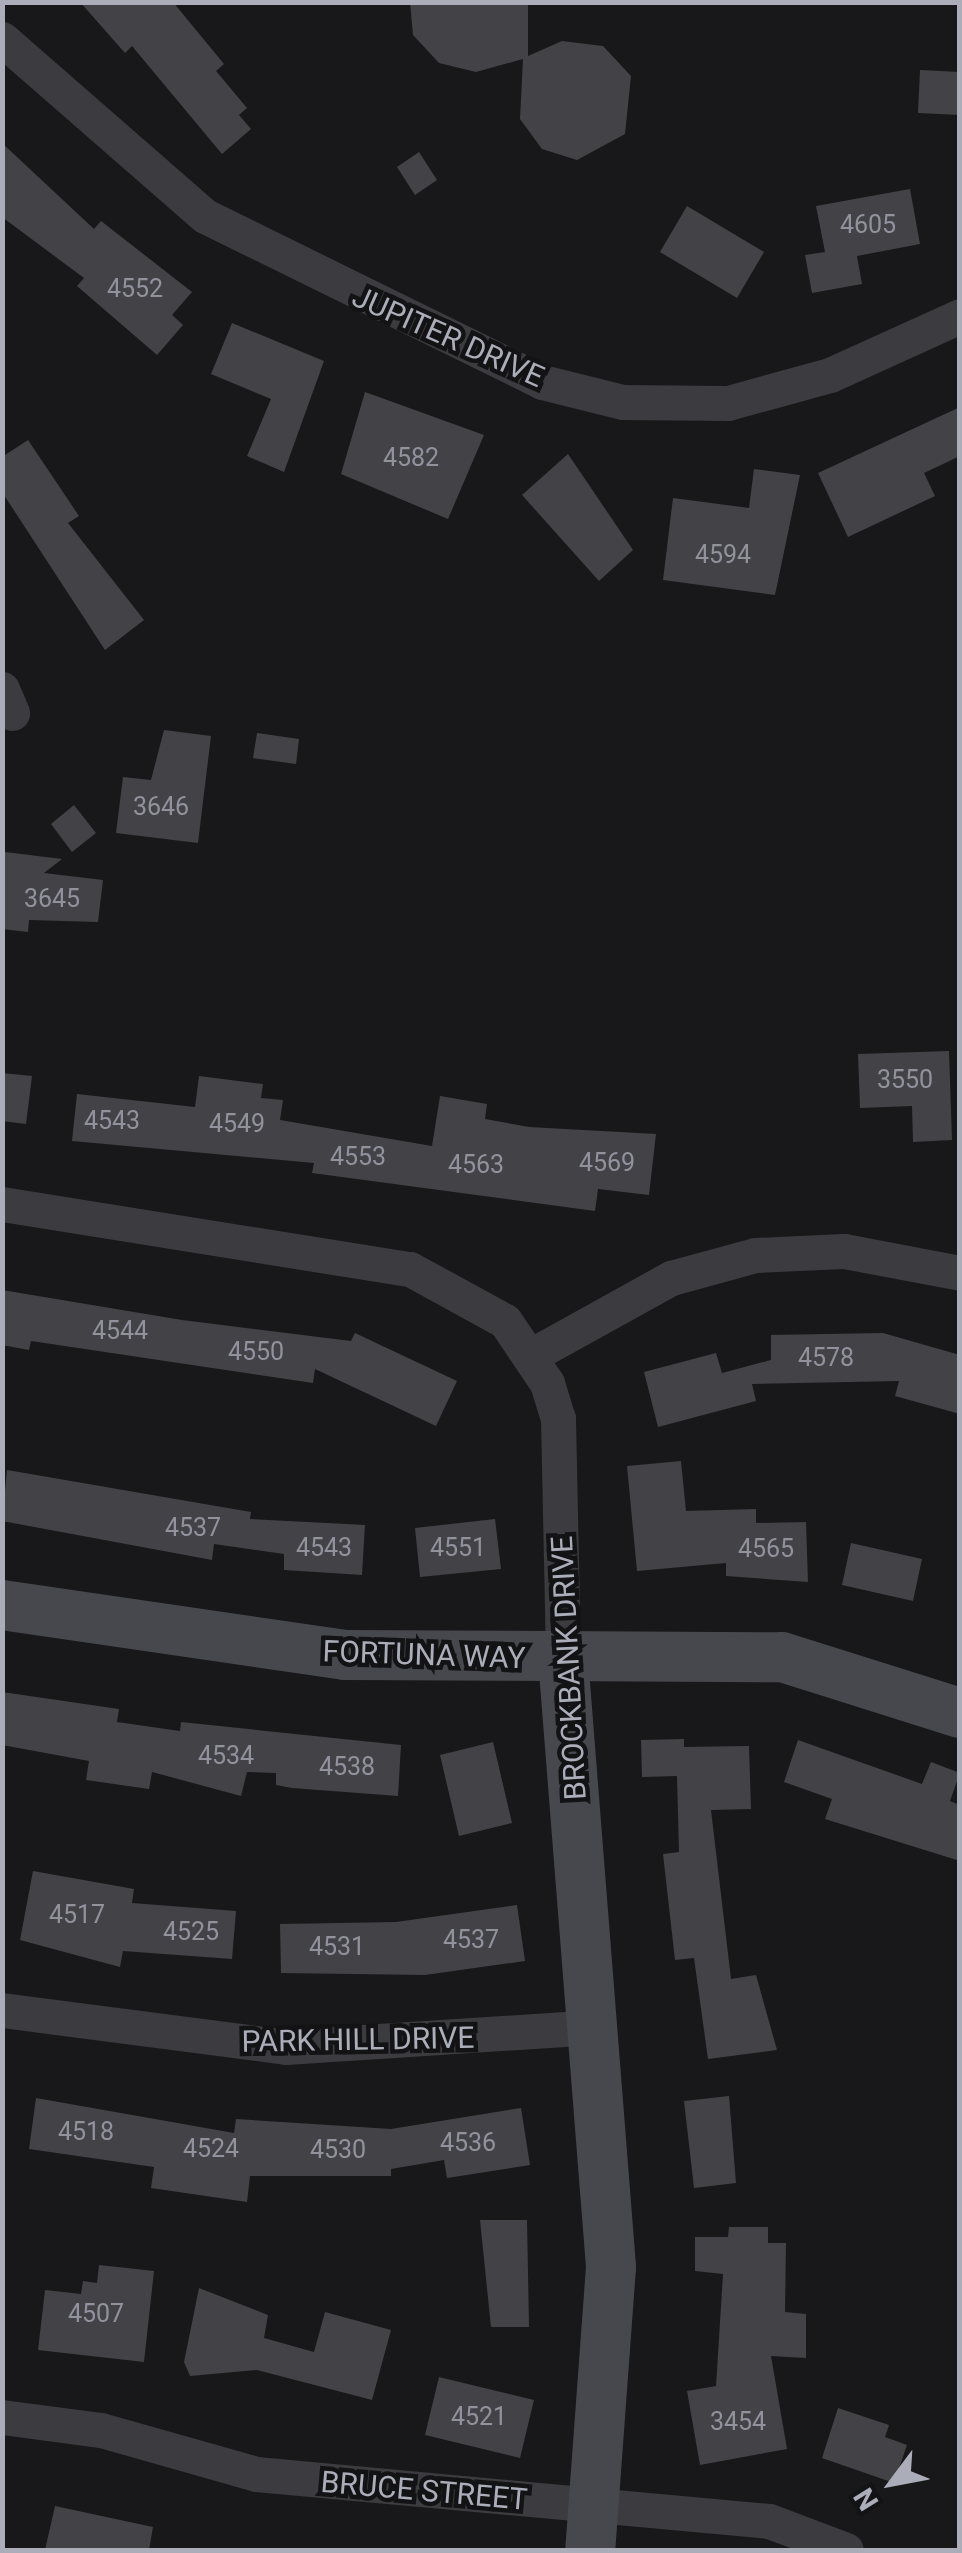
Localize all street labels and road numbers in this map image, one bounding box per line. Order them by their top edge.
street label: JUPITER DRIVE [347,279,549,395]
street label: BROCKBANK DRIVE [544,1535,594,1801]
street label: FORTUNA WAY [322,1633,526,1677]
street label: PARK HILL DRIVE [241,2020,475,2060]
street label: BRUCE STREET [319,2464,529,2518]

